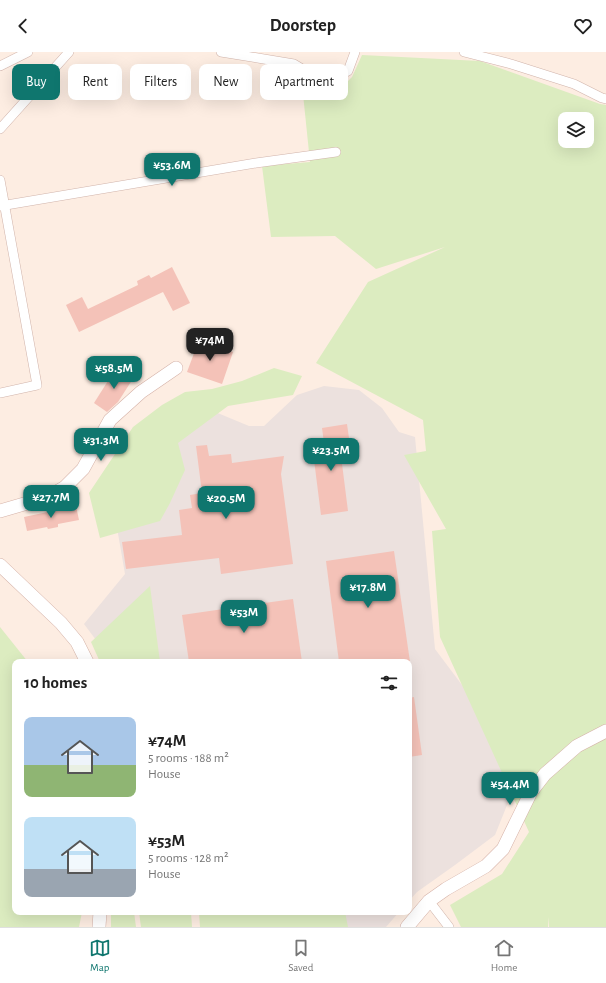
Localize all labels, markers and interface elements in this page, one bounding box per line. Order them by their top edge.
icon: back [12,15,34,37]
icon: heart [572,15,594,37]
text: Doorstep [270,17,336,35]
chip: Buy [12,64,60,100]
chip: Rent [68,64,122,100]
chip: Filters [130,64,191,100]
chip: New [199,64,252,100]
chip: Apartment [260,64,348,100]
map controls [558,112,594,148]
button: layers [558,112,594,148]
pin: ¥53.6M [139,153,205,187]
text: ¥53.6M [153,159,191,172]
pin: ¥74M [186,328,234,362]
text: ¥74M [195,334,225,347]
pin: ¥58.5M [81,356,147,390]
text: ¥58.5M [95,362,133,375]
pin: ¥31.3M [68,428,134,462]
text: ¥31.3M [83,434,119,447]
pin: ¥23.5M [298,438,364,472]
text: ¥23.5M [312,444,350,457]
pin: ¥27.7M [18,485,84,519]
pin: ¥20.5M [193,486,259,520]
text: ¥27.7M [32,491,70,504]
text: ¥20.5M [207,492,245,505]
pin: ¥17.8M [335,575,401,609]
text: ¥17.8M [350,581,386,594]
pin: ¥53M [220,600,268,634]
text: ¥53M [230,606,258,619]
icon: filters [378,672,400,694]
text: 10 homes [24,674,87,691]
text: ¥74M [148,732,186,749]
icon: home [56,733,104,781]
text: 5 rooms · 188 m² [148,752,229,765]
text: House [148,768,180,781]
pin: ¥54.4M [477,772,543,806]
text: ¥54.4M [491,778,529,791]
text: ¥53M [148,832,185,849]
icon: home [56,833,104,881]
text: 5 rooms · 128 m² [148,852,229,865]
text: House [148,868,180,881]
tab: Map [89,937,111,974]
tab: Saved [288,937,313,974]
tab: Home [491,937,517,974]

